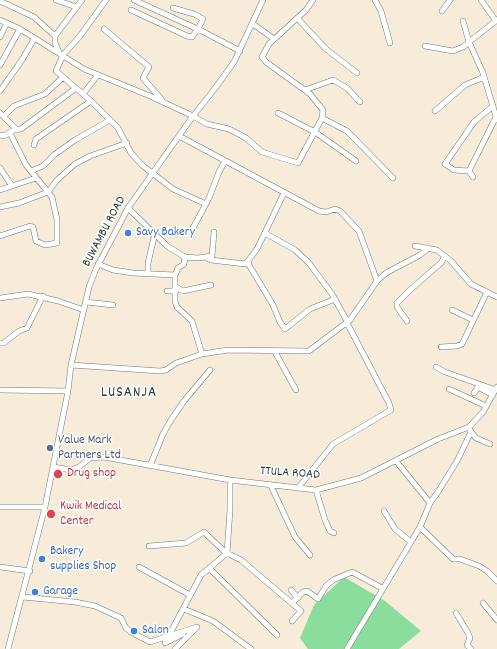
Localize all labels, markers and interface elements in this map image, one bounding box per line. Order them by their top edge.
street label: BUWAMBU ROAD [80,194,130,270]
place label: Savy Bakery [136,225,195,241]
marker: Savy Bakery [123,228,133,238]
district label: LUSANJA [101,385,157,403]
place label: Value Mark Partners Ltd [58,433,121,464]
marker: Value Mark Partners Ltd [45,443,55,453]
street label: TTULA ROAD [260,464,320,484]
place label: Drug shop [67,466,116,482]
marker: Drug shop [52,468,64,480]
place label: Kwik Medical Center [60,499,121,530]
marker: Kwik Medical Center [45,508,57,520]
place label: Bakery supplies Shop [50,544,116,575]
marker: Bakery supplies Shop [37,554,47,564]
place label: Garage [43,584,78,600]
marker: Garage [30,587,40,597]
place label: Salon [142,623,169,639]
marker: Salon [129,626,139,636]

